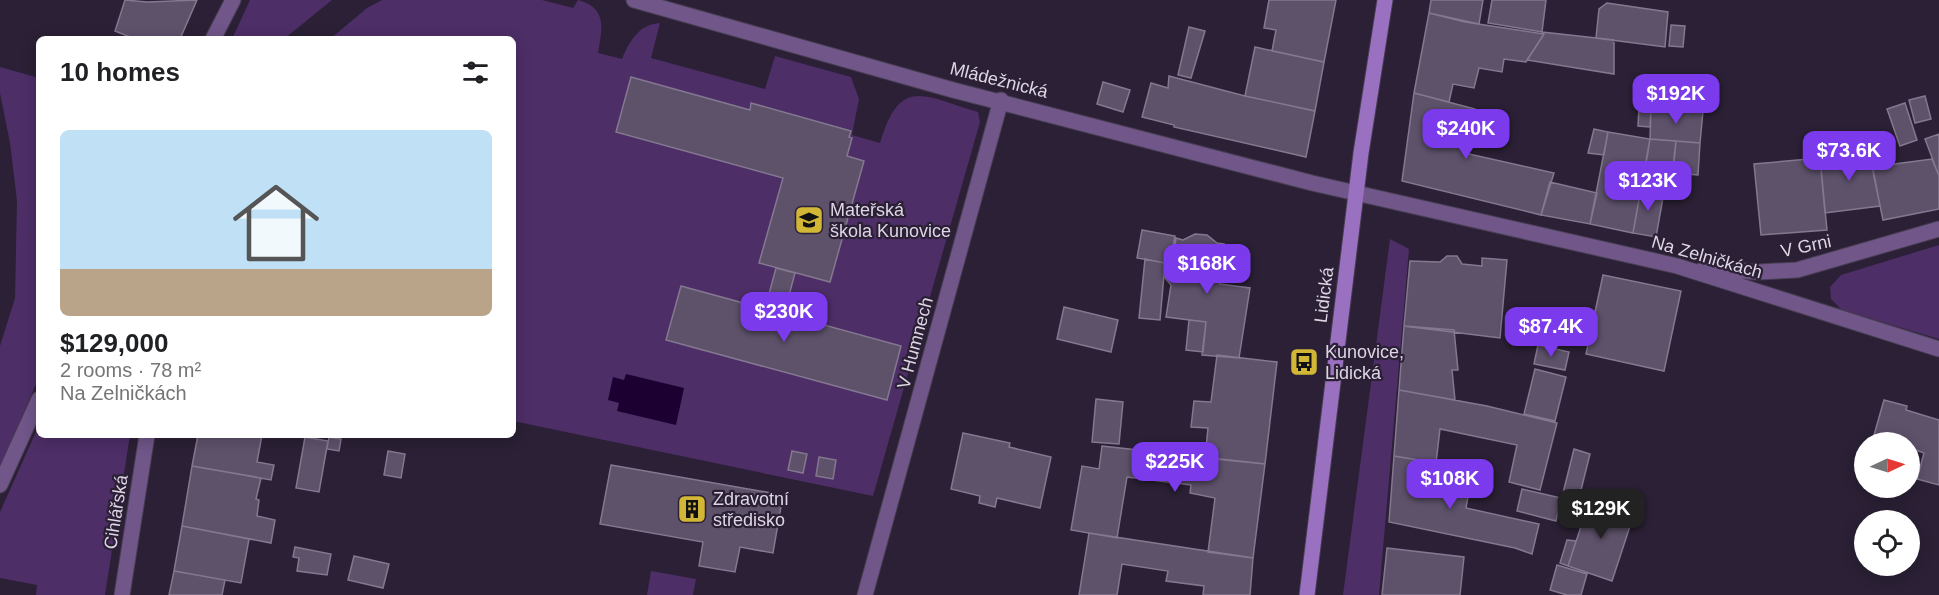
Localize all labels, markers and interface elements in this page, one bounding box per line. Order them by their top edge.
icon: filters [459,56,492,89]
text: 10 homes [60,57,180,87]
street label: Mládežnická [948,58,1051,102]
pin: $192K [1634,74,1718,125]
text: $192K [1647,82,1705,104]
pin: $240K [1424,109,1508,160]
text: $240K [1437,117,1495,139]
pin: $73.6K [1800,131,1898,182]
text: $73.6K [1817,139,1881,161]
pin: $123K [1606,161,1690,212]
icon: home [222,169,330,277]
text: $123K [1619,169,1677,191]
place label: Mateřská škola Kunovice [830,200,951,241]
school or university icon: Mateřská škola Kunovice [793,204,825,236]
street label: V Grni [1779,231,1833,261]
street label: Na Zelničkách [1649,232,1765,282]
pin: $168K [1165,244,1249,295]
text: $168K [1178,252,1236,274]
street label: Lidická [1311,265,1337,324]
pin: $230K [742,292,826,343]
street label: V Humnech [893,295,937,391]
text: $230K [755,300,813,322]
pin: $87.4K [1502,307,1600,358]
text: $87.4K [1519,315,1583,337]
text: $129,000 [60,328,168,358]
place label: Kunovice, Lidická [1325,342,1404,383]
bus stop icon: Kunovice, Lidická [1288,346,1320,378]
text: 2 rooms · 78 m² [60,359,201,381]
text: Na Zelničkách [60,382,187,404]
north arrow [1854,432,1920,498]
map controls [1854,432,1920,576]
pin: $225K [1133,442,1217,493]
text: $225K [1146,450,1204,472]
pin: $108K [1408,459,1492,510]
text: $108K [1421,467,1479,489]
street label: Cihlářská [100,472,132,551]
place label: Zdravotní středisko [713,489,789,530]
pin: $129K [1559,489,1643,540]
building icon: Zdravotní středisko [676,493,708,525]
text: $129K [1572,497,1630,519]
button: locate [1854,510,1920,576]

